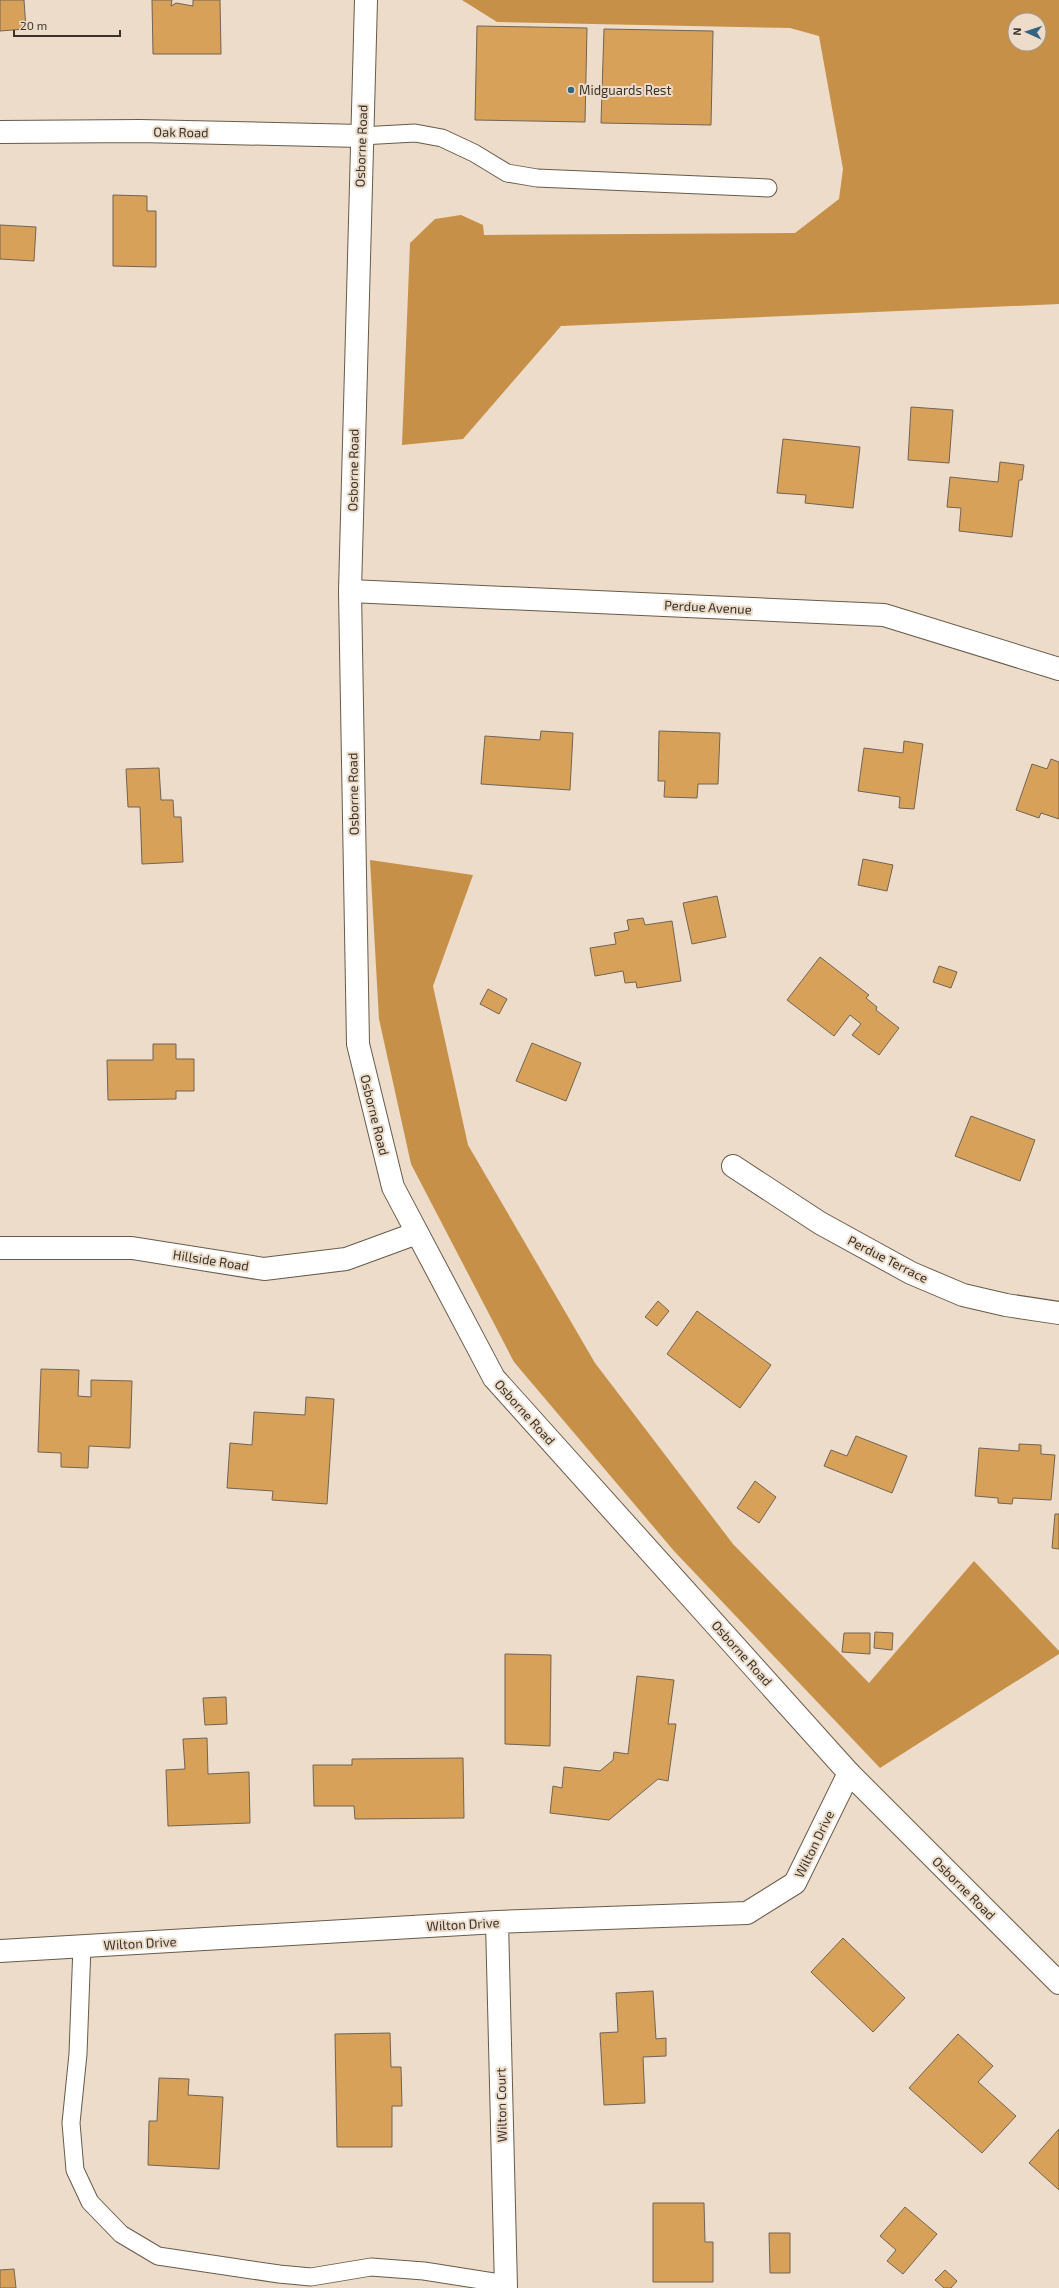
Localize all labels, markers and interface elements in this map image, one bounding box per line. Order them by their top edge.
scale bar [14,12,120,38]
north arrow [1007,12,1047,52]
text: 20 m [20,18,47,32]
text: N [1010,27,1023,36]
place label: Midguards Rest [579,82,671,98]
marker: Midguards Rest [566,85,576,95]
street label: Osborne Road [352,104,370,188]
street label: Oak Road [153,124,209,140]
street label: Osborne Road [344,429,362,511]
street label: Perdue Avenue [664,597,752,617]
street label: Osborne Road [344,753,362,835]
street label: Osborne Road [357,1073,393,1157]
street label: Perdue Terrace [845,1232,931,1286]
street label: Hillside Road [172,1246,250,1274]
street label: Osborne Road [491,1376,559,1448]
street label: Osborne Road [708,1617,776,1689]
street label: Wilton Drive [791,1808,837,1880]
street label: Osborne Road [929,1853,999,1923]
street label: Wilton Drive [426,1914,500,1934]
street label: Wilton Drive [103,1933,177,1953]
street label: Wilton Court [492,2068,510,2142]

